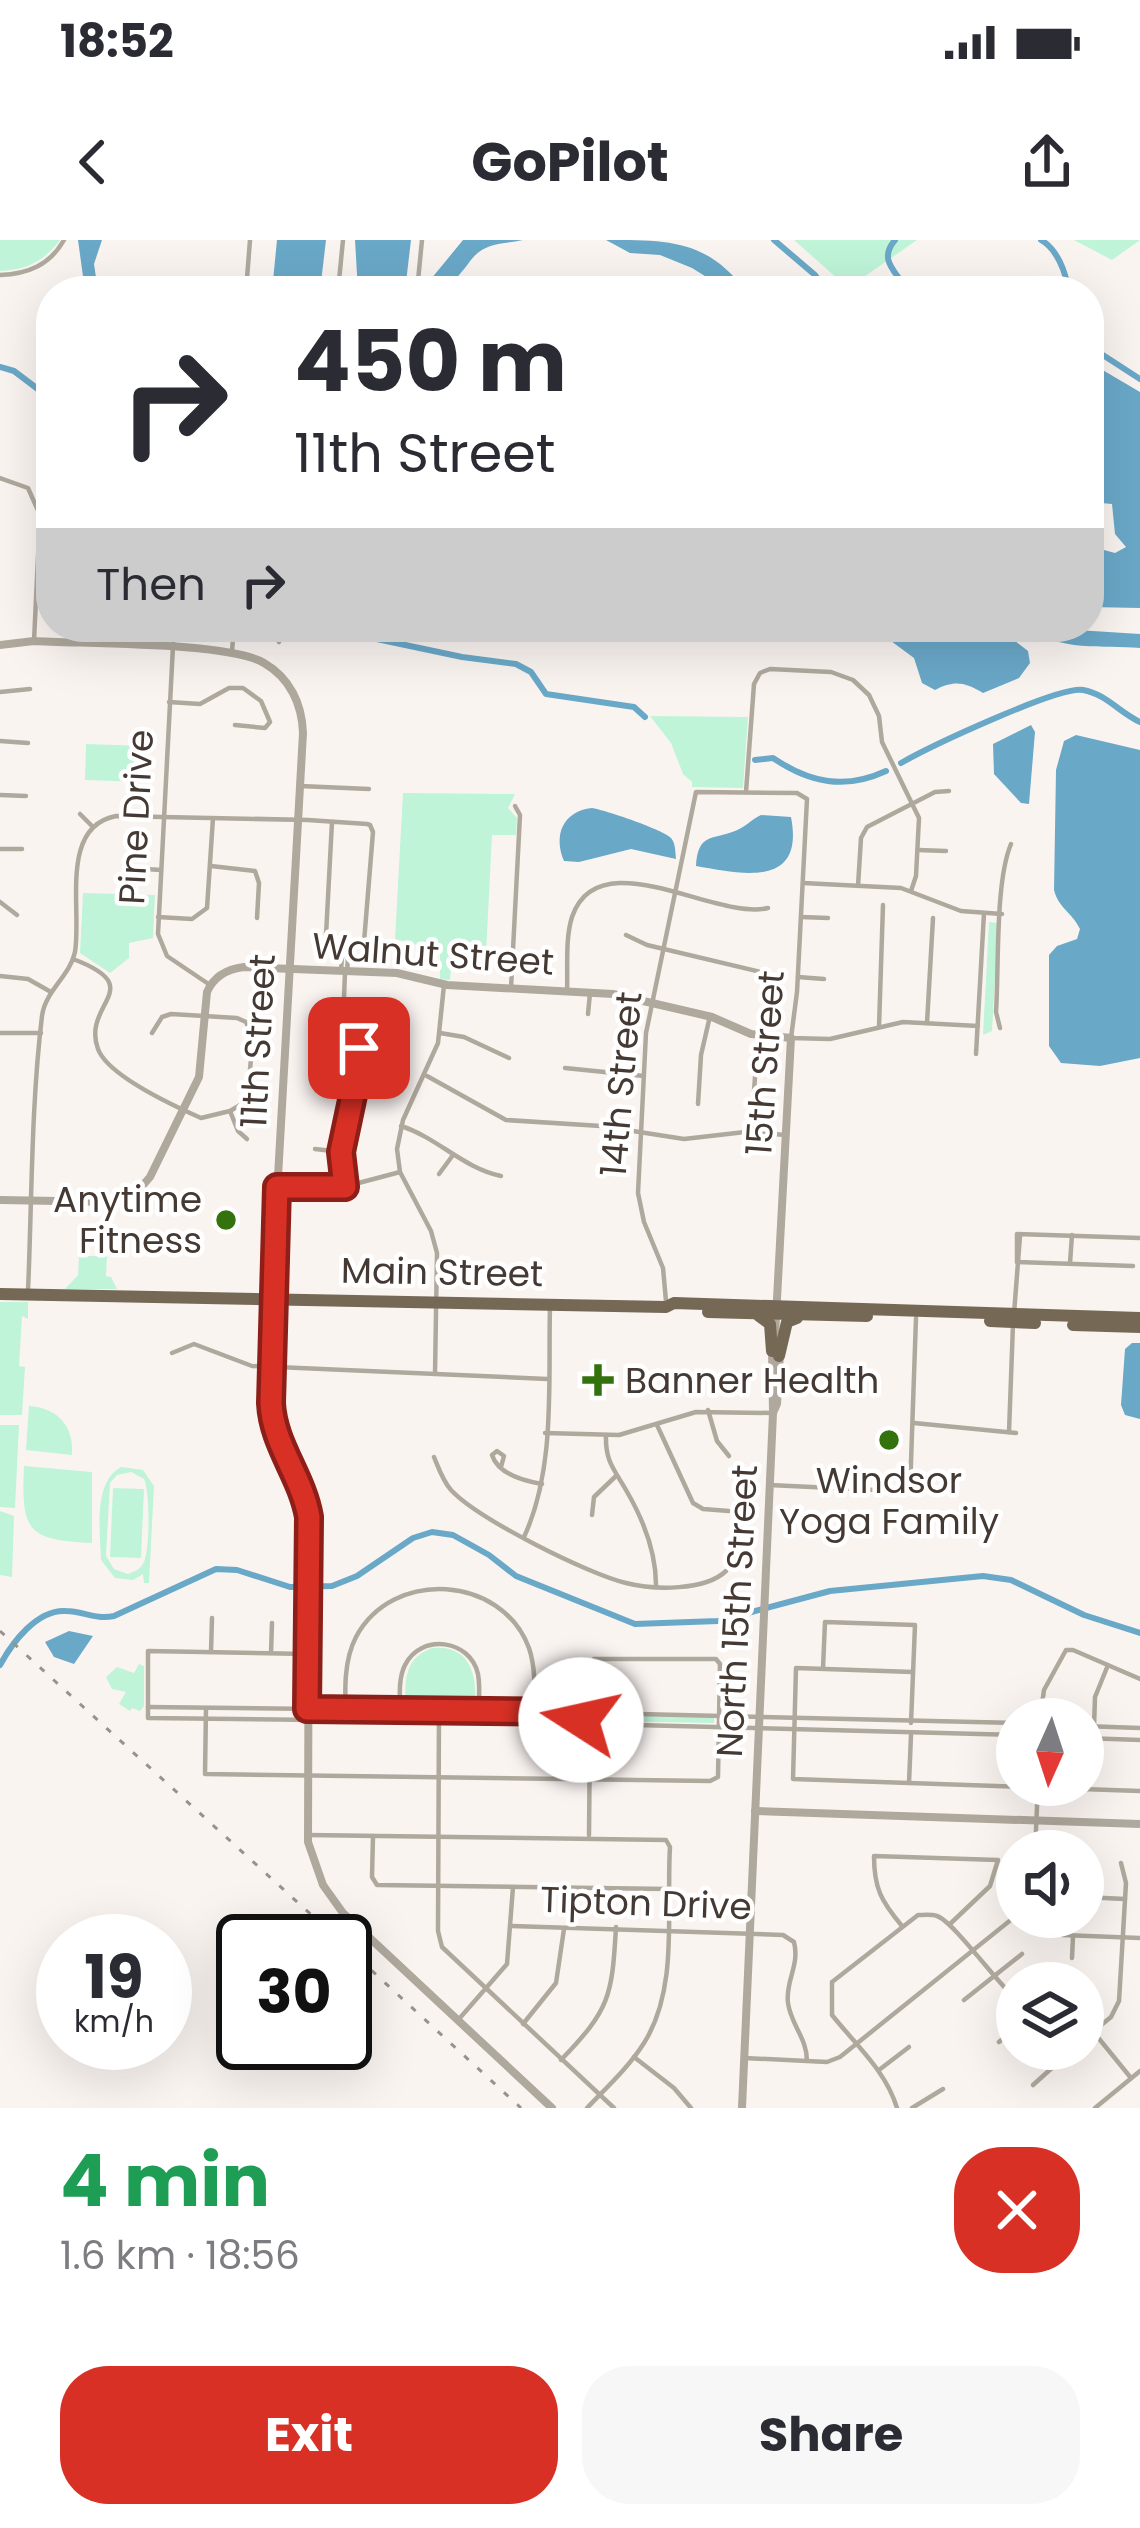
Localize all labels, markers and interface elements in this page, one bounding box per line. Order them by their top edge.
text: 18:52 [60,10,174,73]
text: GoPilot [471,124,669,200]
icon: back [60,129,126,195]
icon: share [1014,129,1080,195]
text: 450 m [294,303,567,420]
icon: right [96,324,252,480]
text: 11th Street [294,415,555,491]
icon: right [230,552,296,618]
text: Then [96,553,206,616]
street label: Pine Drive [106,728,166,906]
street label: Walnut Street [310,920,556,988]
street label: 11th Street [228,953,288,1129]
street label: 15th Street [733,969,797,1157]
street label: 14th Street [588,989,654,1179]
pin [308,997,410,1099]
icon: arrive [326,1015,392,1081]
place label: Anytime Fitness [53,1174,202,1266]
marker: Anytime Fitness [213,1207,239,1233]
street label: Main Street [340,1245,544,1299]
place label: Banner Health [625,1355,879,1406]
marker: Banner Health [582,1364,614,1396]
marker: Windsor Yoga Family [876,1427,902,1453]
place label: Windsor Yoga Family [779,1455,999,1547]
street label: North 15th Street [704,1463,770,1759]
position arrow [518,1657,644,1783]
north arrow [996,1698,1104,1806]
map controls [996,1698,1104,2070]
button: sound [996,1830,1104,1938]
street label: Tipton Drive [539,1874,753,1932]
speed limit sign: 30 [216,1914,372,2070]
text: 19 [84,1935,144,2019]
button: layers [996,1962,1104,2070]
text: km/h [74,2000,154,2043]
text: 4 min [60,2130,270,2231]
button: close [954,2147,1080,2273]
text: 1.6 km · 18:56 [60,2228,300,2283]
button: Exit [60,2366,558,2504]
button: Share [582,2366,1080,2504]

